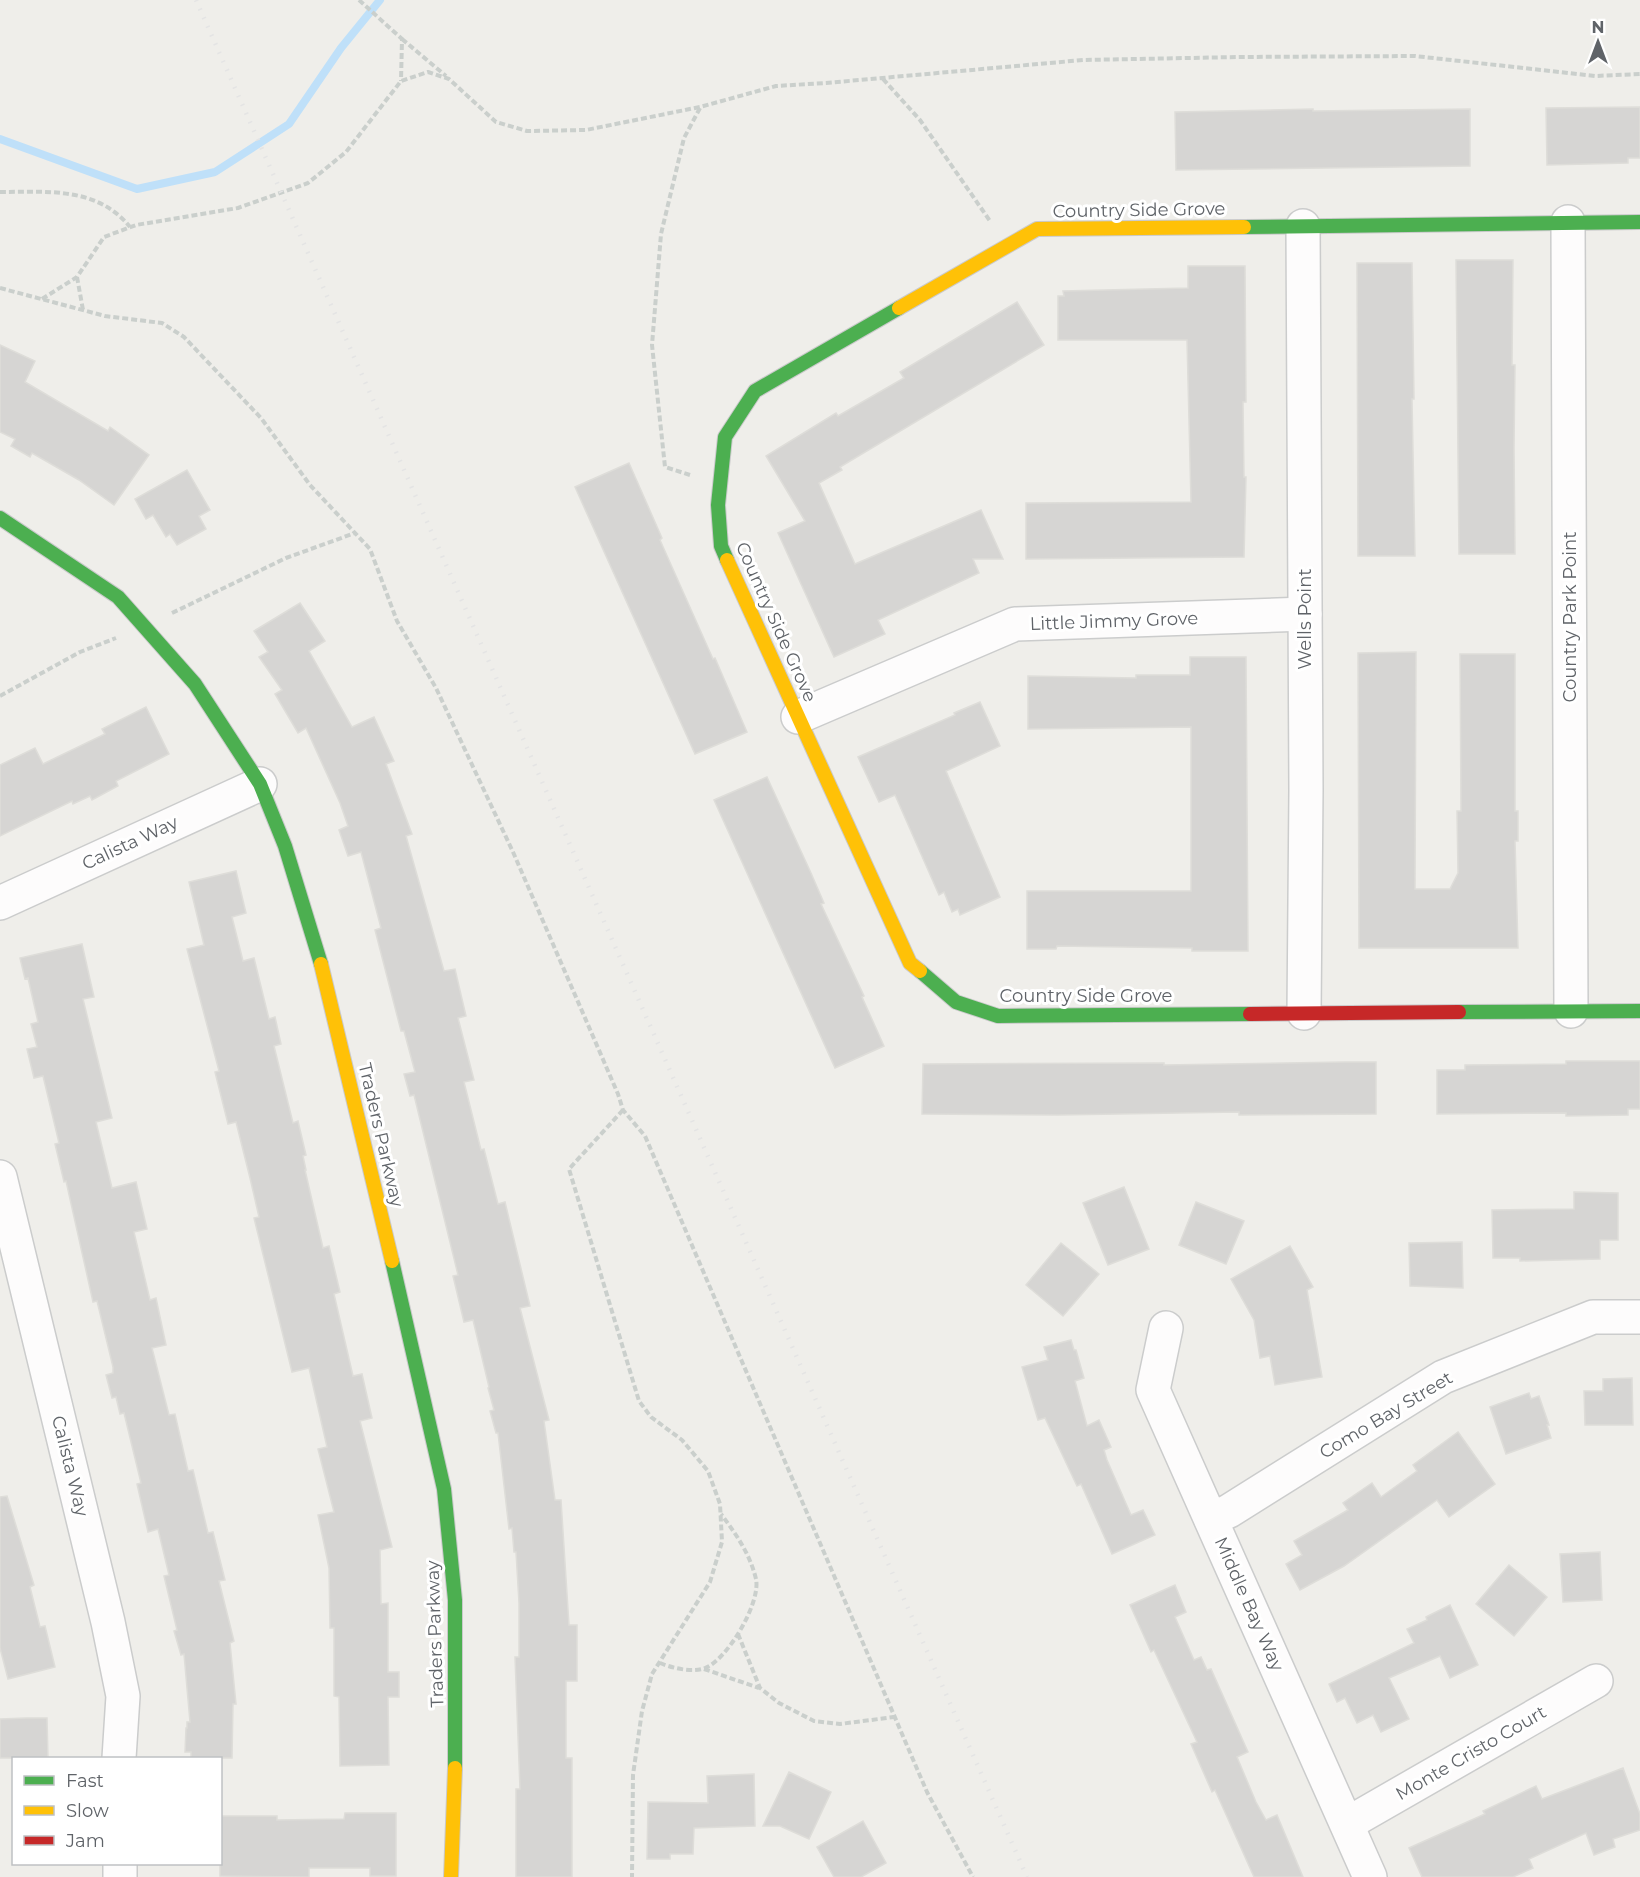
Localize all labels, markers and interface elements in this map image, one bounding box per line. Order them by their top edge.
north arrow [1568,12,1628,72]
text: N [1592,18,1604,37]
street label: Country Side Grove [1052,197,1226,223]
street label: Country Park Point [1559,532,1581,702]
street label: Country Side Grove [731,539,821,706]
street label: Wells Point [1294,568,1316,670]
street label: Little Jimmy Grove [1029,607,1199,635]
street label: Calista Way [79,811,182,875]
street label: Country Side Grove [1000,985,1173,1007]
street label: Traders Parkway [354,1061,408,1209]
street label: Como Bay Street [1315,1367,1457,1463]
street label: Calista Way [47,1413,93,1519]
street label: Middle Bay Way [1210,1534,1288,1675]
street label: Traders Parkway [421,1560,449,1708]
street label: Monte Cristo Court [1392,1701,1550,1805]
legend [12,1757,222,1865]
text: Fast [66,1770,104,1792]
text: Slow [66,1800,109,1822]
text: Jam [65,1830,105,1852]

